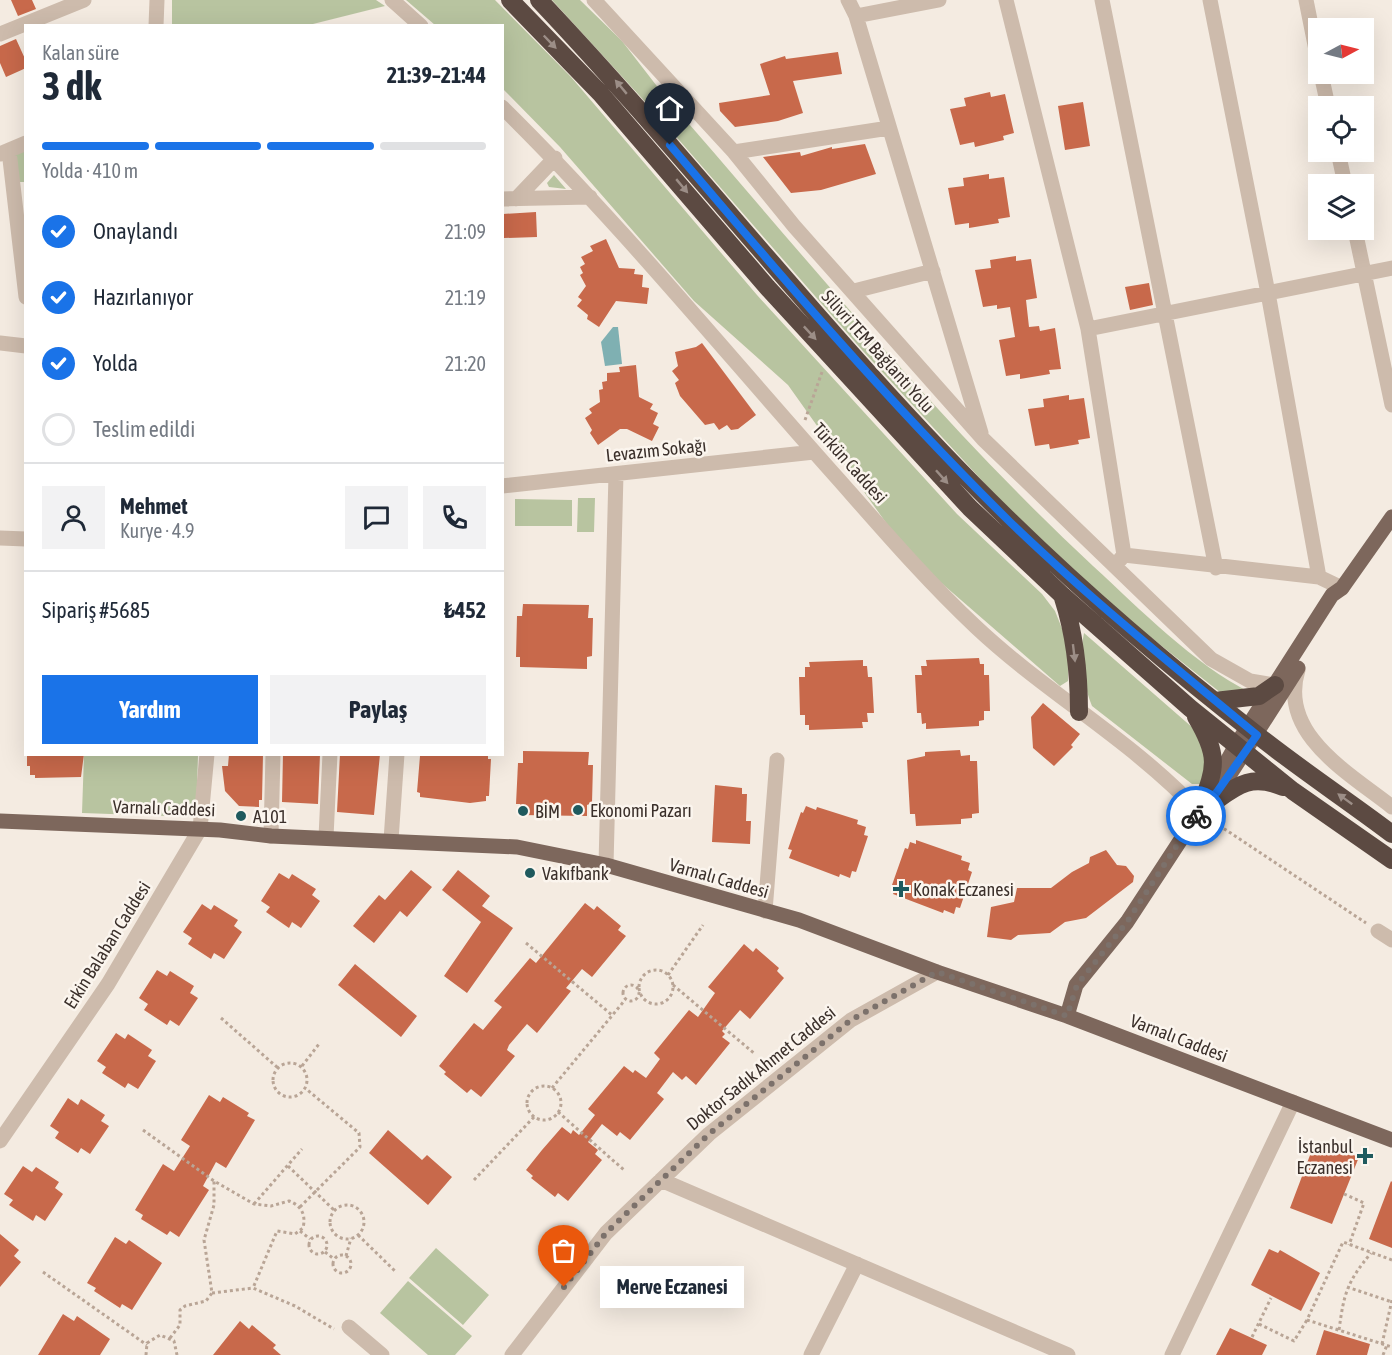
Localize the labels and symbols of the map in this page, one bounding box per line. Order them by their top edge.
north arrow [1308,18,1374,84]
one-way arrow [543,35,557,49]
one-way arrow [614,79,627,95]
pin [644,83,695,145]
one-way arrow [675,178,688,193]
street label: Silivri TEM Bağlantı Yolu [818,286,938,416]
one-way arrow [803,325,816,340]
street label: Türkün Caddesi [808,418,892,508]
street label: Levazım Sokağı [605,434,707,466]
one-way arrow [935,469,948,484]
one-way arrow [1070,644,1079,663]
courier [1166,786,1226,846]
one-way arrow [1337,793,1353,805]
street label: Varnalı Caddesi [112,796,216,820]
place label: Ekonomi Pazarı [590,800,692,821]
place label: BİM [535,801,560,822]
marker: Ekonomi Pazarı [571,803,585,817]
marker: BİM [516,804,530,818]
place label: A101 [253,806,287,827]
marker: A101 [234,809,248,823]
street label: Varnalı Caddesi [667,854,771,902]
place label: Vakıfbank [542,863,609,884]
marker: Vakıfbank [523,866,537,880]
street label: Erkin Balaban Caddesi [59,878,155,1012]
place label: Konak Eczanesi [913,879,1014,900]
marker: Konak Eczanesi [894,882,908,896]
street label: Doktor Sadık Ahmet Caddesi [682,1002,840,1134]
street label: Varnalı Caddesi [1127,1010,1231,1066]
place label: İstanbul Eczanesi [1296,1136,1353,1178]
marker: İstanbul Eczanesi [1358,1149,1372,1163]
pin [538,1225,589,1287]
callout: Merve Eczanesi [600,1266,744,1308]

